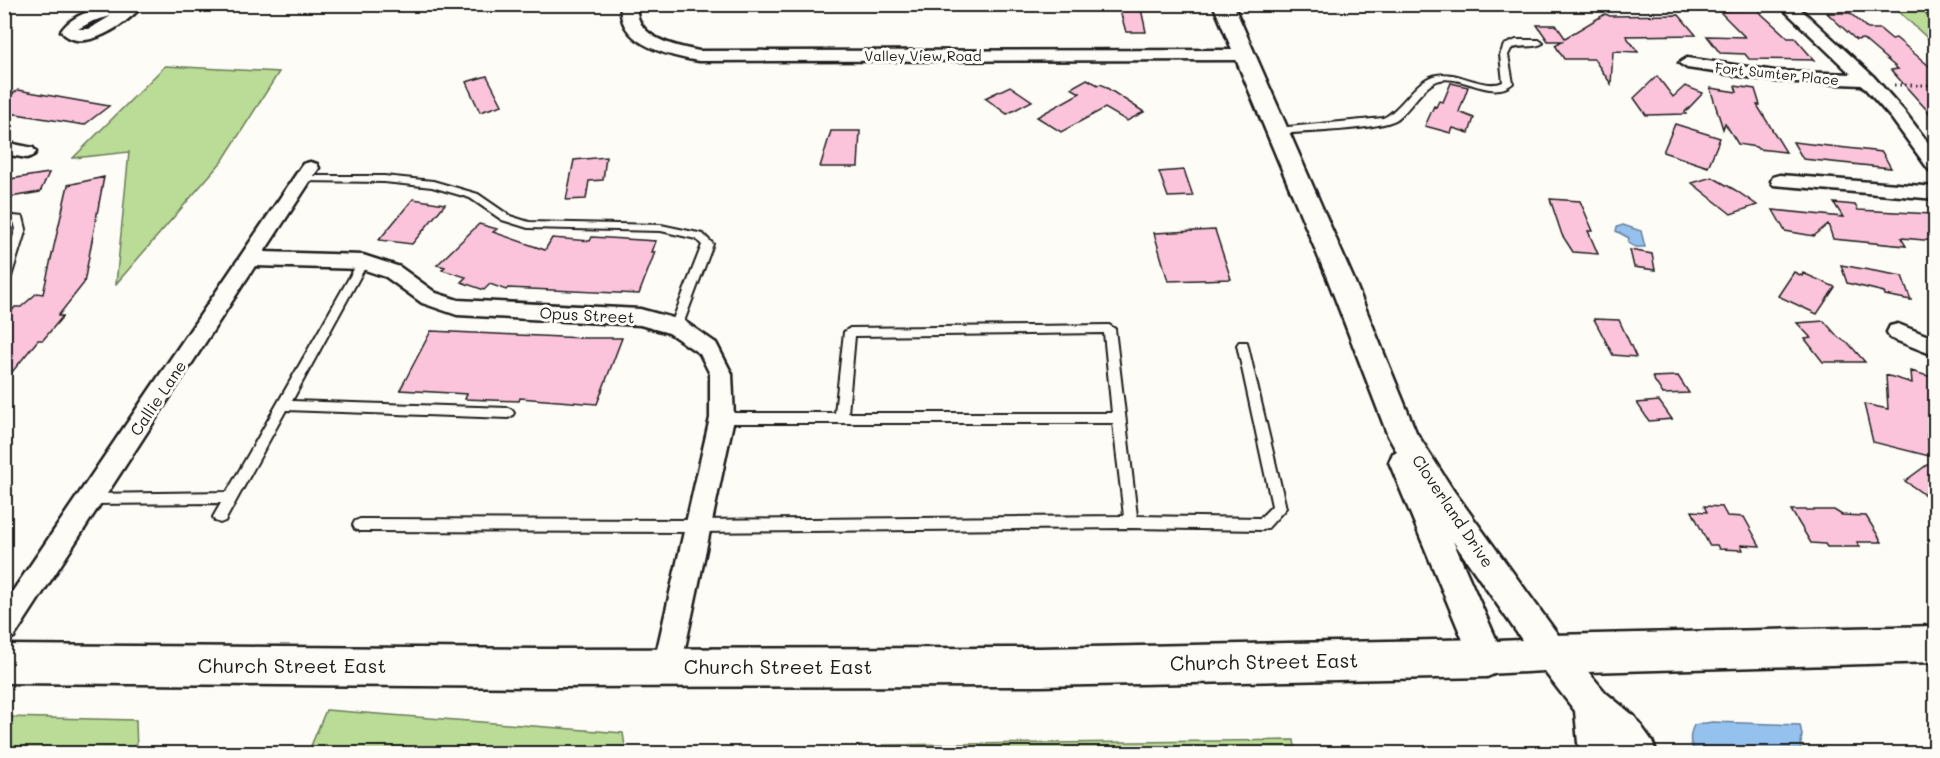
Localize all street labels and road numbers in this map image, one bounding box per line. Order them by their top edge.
street label: Valley View Road [864,46,982,65]
street label: Fort Sumter Place [1714,58,1840,89]
street label: Opus Street [539,302,635,327]
street label: Callie Lane [125,356,190,439]
street label: Cloverland Drive [1408,450,1499,571]
street label: Church Street East [1170,646,1358,676]
street label: Church Street East [198,652,386,678]
street label: Church Street East [684,653,872,679]

